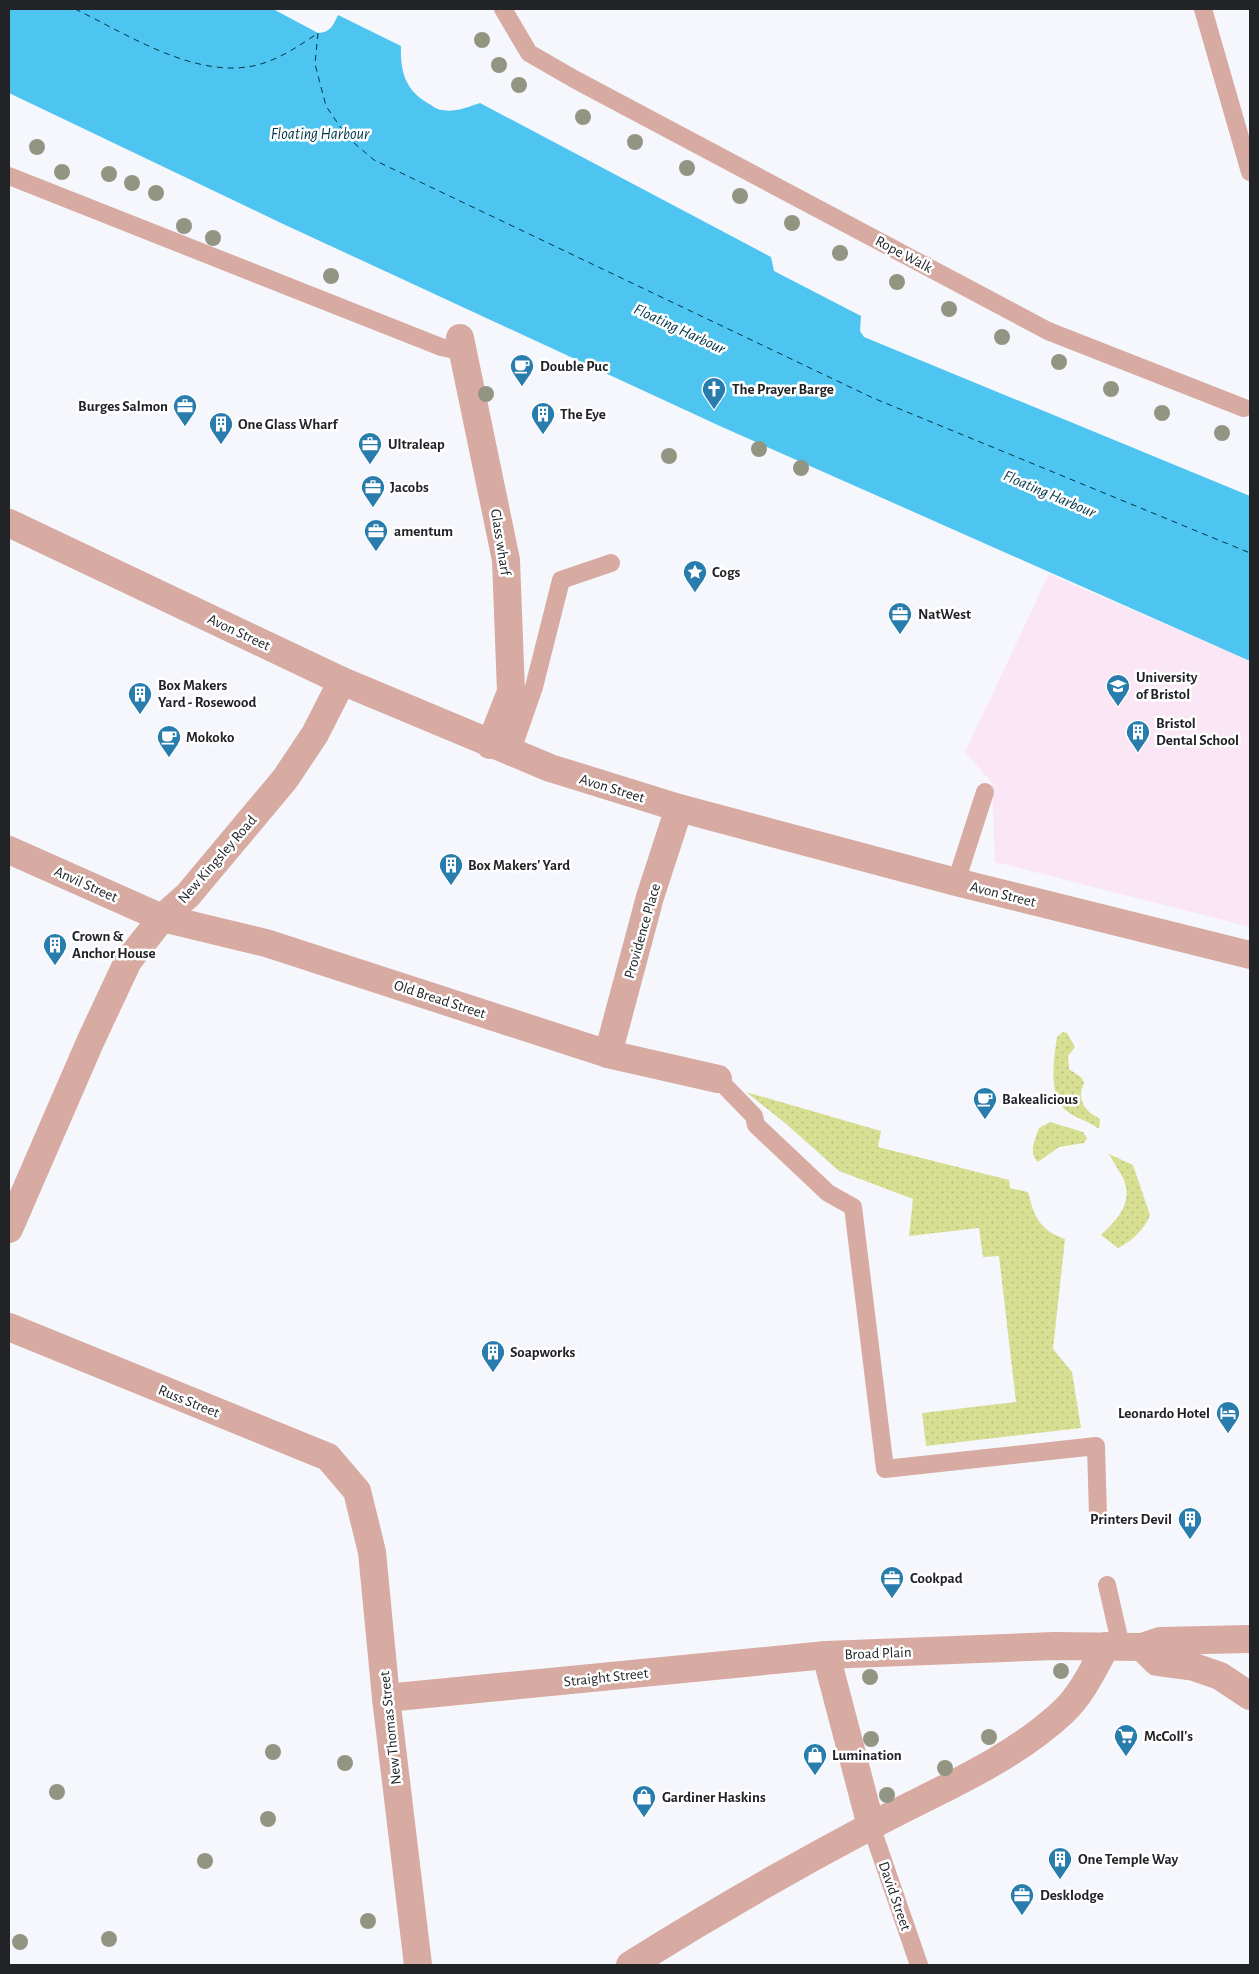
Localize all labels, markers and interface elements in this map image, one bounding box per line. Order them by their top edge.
water label: Floating Harbour [271,126,370,142]
street label: Rope Walk [873,233,935,276]
water label: Floating Harbour [632,301,728,357]
cafe icon: Double Puc [509,353,535,387]
place label: Double Puc [540,359,608,374]
church icon: The Prayer Barge [701,376,727,410]
place label: The Prayer Barge [732,382,834,397]
office icon: Burges Salmon [172,393,198,427]
place label: Burges Salmon [78,399,168,414]
building icon: The Eye [530,401,556,435]
place label: The Eye [560,407,606,422]
building icon: One Glass Wharf [208,411,234,445]
place label: One Glass Wharf [238,417,339,432]
office icon: Ultraleap [357,431,383,465]
place label: Ultraleap [388,437,445,452]
water label: Floating Harbour [1001,467,1099,521]
office icon: Jacobs [360,474,386,508]
place label: Jacobs [390,480,429,495]
street label: Glass wharf [488,508,513,578]
office icon: amentum [363,518,389,552]
place label: amentum [394,524,453,539]
place icon: Cogs [682,559,708,593]
place label: Cogs [712,565,740,580]
office icon: NatWest [887,601,913,635]
place label: NatWest [918,607,971,622]
street label: Avon Street [205,611,273,654]
place label: University of Bristol [1136,670,1198,702]
school or university icon: University of Bristol [1105,673,1131,707]
place label: Box Makers Yard - Rosewood [158,678,256,710]
building icon: Box Makers Yard - Rosewood [127,681,153,715]
place label: Bristol Dental School [1156,716,1239,748]
building icon: Bristol Dental School [1125,719,1151,753]
cafe icon: Mokoko [156,724,182,758]
place label: Mokoko [186,730,234,745]
street label: Avon Street [577,771,646,806]
street label: New Kingsley Road [175,812,260,906]
building icon: Box Makers' Yard [438,852,464,886]
place label: Box Makers' Yard [468,858,570,873]
street label: Anvil Street [52,864,120,905]
street label: Avon Street [968,879,1038,910]
street label: Providence Place [622,882,663,980]
place label: Crown & Anchor House [72,929,156,961]
building icon: Crown & Anchor House [42,932,68,966]
street label: Old Bread Street [392,978,488,1021]
cafe icon: Bakealicious [972,1086,998,1120]
place label: Bakealicious [1002,1092,1078,1107]
building icon: Soapworks [480,1339,506,1373]
place label: Soapworks [510,1345,576,1360]
street label: Russ Street [156,1382,222,1421]
hotel icon: Leonardo Hotel [1215,1400,1241,1434]
place label: Leonardo Hotel [1118,1406,1210,1421]
building icon: Printers Devil [1177,1506,1203,1540]
place label: Printers Devil [1090,1512,1172,1527]
office icon: Cookpad [879,1565,905,1599]
place label: Cookpad [910,1571,963,1586]
street label: Broad Plain [844,1645,912,1662]
street label: Straight Street [563,1666,649,1689]
street label: New Thomas Street [377,1670,404,1785]
supermarket icon: McColl's [1113,1723,1139,1757]
place label: McColl's [1144,1729,1193,1744]
shop icon: Lumination [802,1742,828,1776]
place label: Lumination [832,1748,902,1763]
shop icon: Gardiner Haskins [631,1784,657,1818]
place label: Gardiner Haskins [662,1790,766,1805]
building icon: One Temple Way [1047,1846,1073,1880]
place label: One Temple Way [1078,1852,1179,1867]
street label: David Street [876,1860,913,1933]
office icon: Desklodge [1009,1882,1035,1916]
place label: Desklodge [1040,1888,1104,1903]

